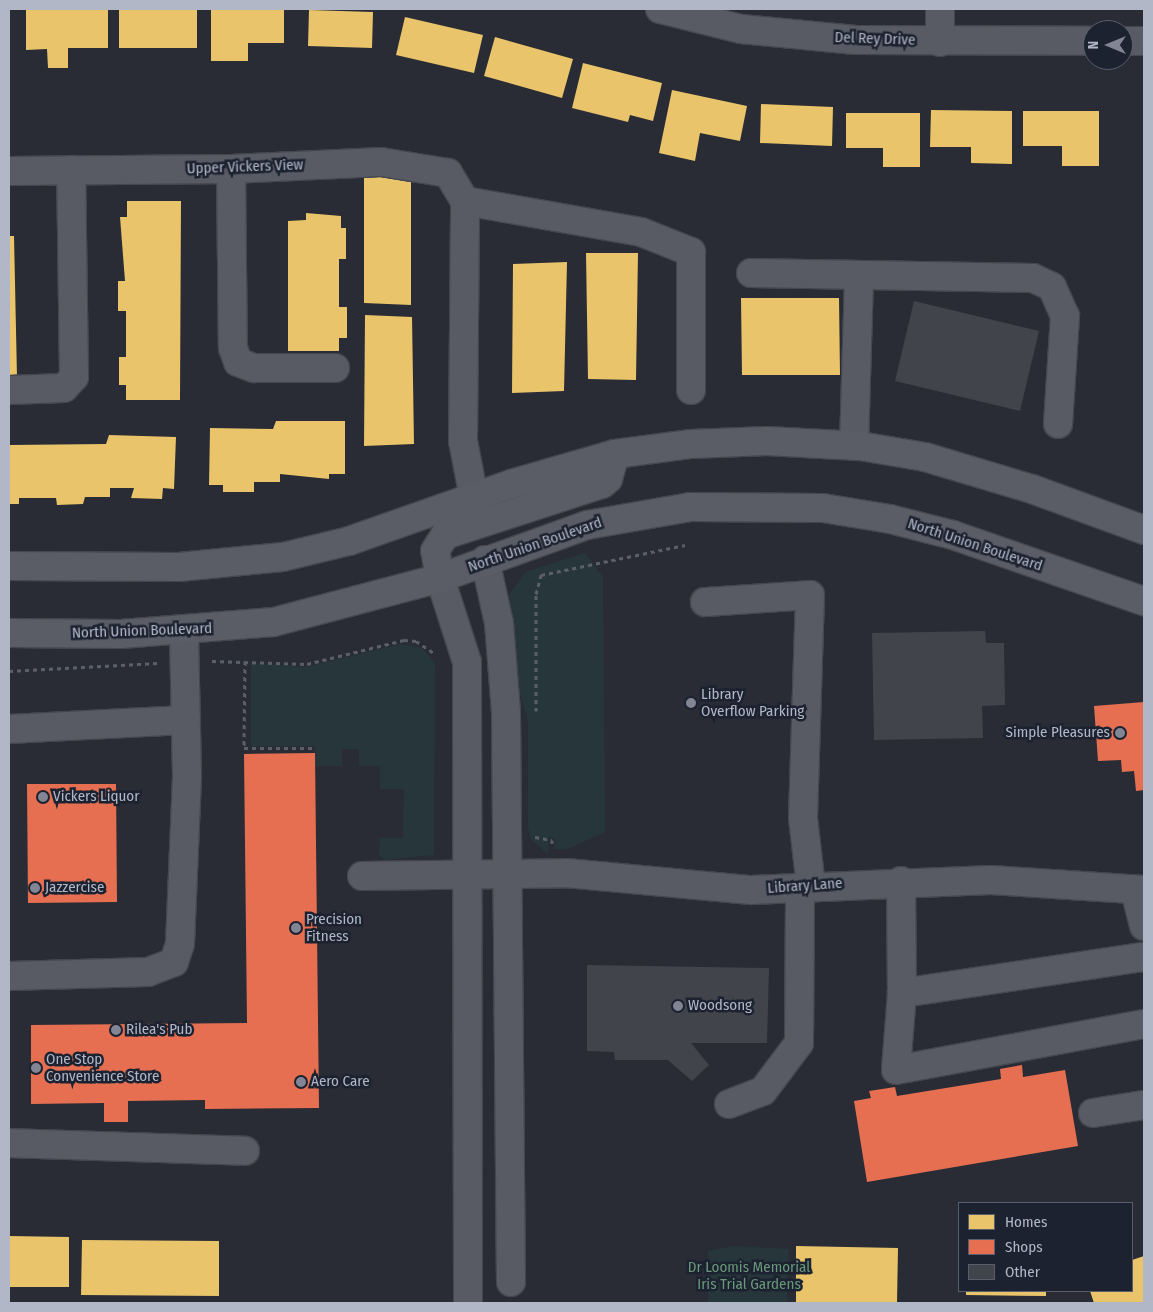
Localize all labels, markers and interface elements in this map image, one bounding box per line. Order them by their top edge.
north arrow [1083,20,1133,70]
street label: Del Rey Drive [834,29,916,49]
text: N [1085,41,1102,49]
street label: Upper Vickers View [186,156,304,178]
street label: North Union Boulevard [466,514,604,576]
street label: North Union Boulevard [906,515,1044,575]
street label: North Union Boulevard [72,620,212,642]
place label: Library Overflow Parking [701,685,804,720]
marker: Library Overflow Parking [685,697,697,709]
place label: Simple Pleasures [1005,724,1110,742]
marker: Simple Pleasures [1114,727,1126,739]
place label: Vickers Liquor [53,788,139,806]
marker: Vickers Liquor [37,791,49,803]
street label: Library Lane [767,874,843,898]
place label: Jazzercise [45,879,104,897]
marker: Jazzercise [29,882,41,894]
place label: Precision Fitness [306,910,362,945]
marker: Precision Fitness [290,922,302,934]
place label: Woodsong [688,997,752,1015]
marker: Woodsong [672,1000,684,1012]
place label: Rilea's Pub [126,1021,192,1039]
marker: Rilea's Pub [110,1024,122,1036]
place label: One Stop Convenience Store [46,1050,159,1085]
marker: One Stop Convenience Store [30,1062,42,1074]
place label: Aero Care [311,1073,370,1091]
marker: Aero Care [295,1076,307,1088]
legend [958,1202,1133,1292]
text: Homes [1005,1213,1047,1231]
text: Shops [1005,1238,1043,1256]
park label: Dr Loomis Memorial Iris Trial Gardens [688,1258,810,1293]
text: Other [1005,1263,1040,1281]

